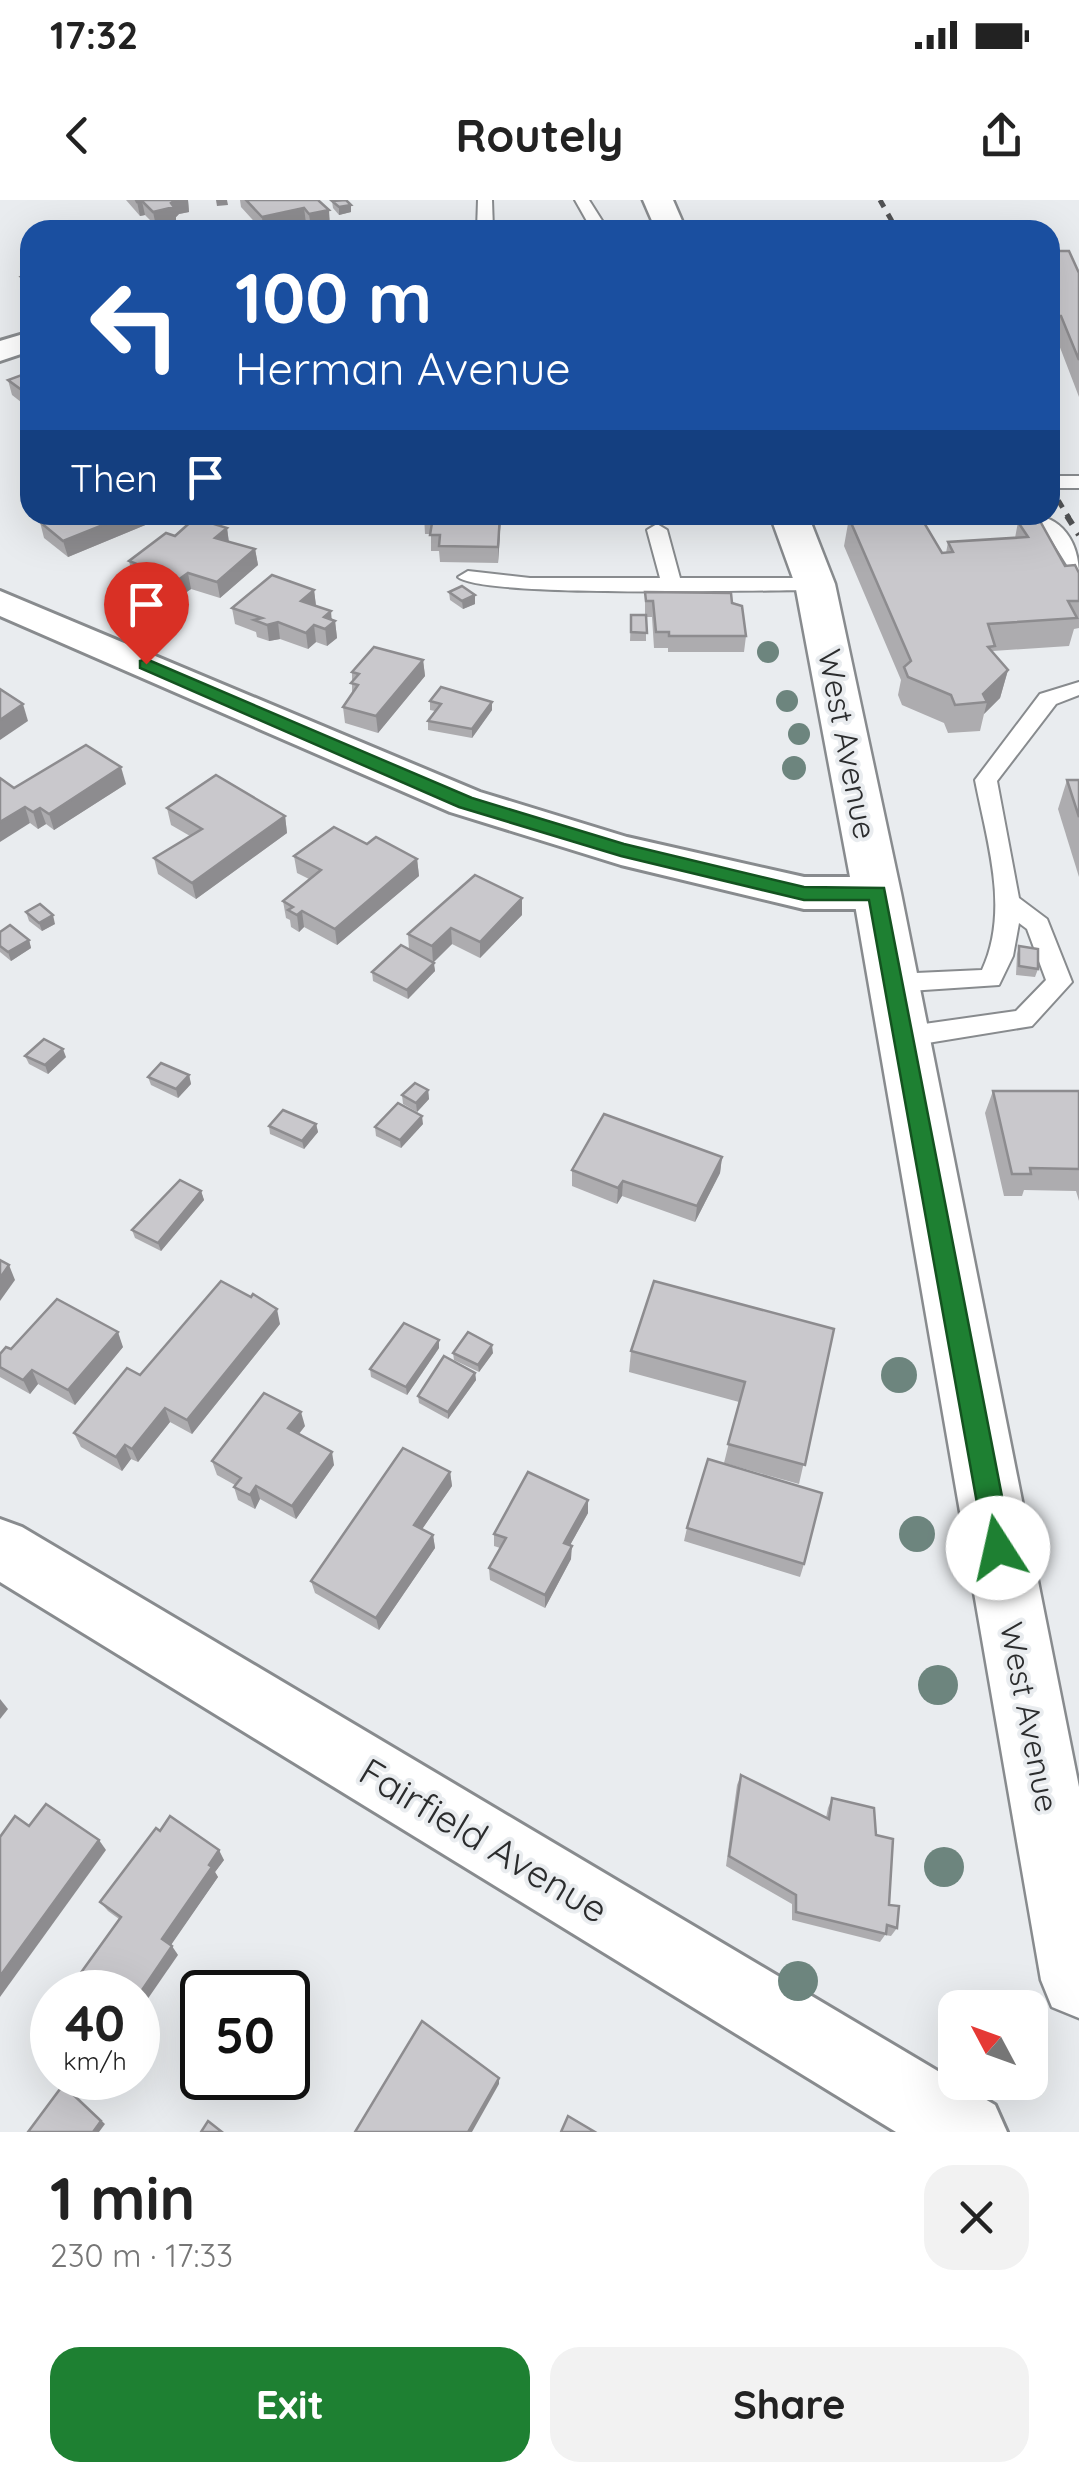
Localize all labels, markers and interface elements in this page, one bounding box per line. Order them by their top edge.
text: 17:32 [50,11,138,59]
text: Routely [456,107,623,163]
icon: back [50,108,105,163]
icon: share [974,108,1029,163]
text: 100 m [235,253,432,341]
icon: left [70,260,200,390]
text: Herman Avenue [235,340,571,396]
icon: arrive [178,450,233,505]
text: Then [70,454,158,502]
pin [104,562,189,665]
icon: arrive [119,577,174,632]
street label: West Avenue [810,646,886,842]
position arrow [946,1496,1050,1600]
street label: West Avenue [992,1619,1068,1815]
street label: Fairfield Avenue [351,1747,617,1933]
speed limit sign: 50 [180,1970,310,2100]
north arrow [938,1990,1048,2100]
map controls [938,1990,1048,2100]
text: 40 [65,1991,125,2054]
text: km/h [63,2045,127,2076]
text: 1 min [50,2160,195,2235]
button: close [924,2165,1029,2270]
text: 230 m · 17:33 [50,2235,233,2275]
button: Exit [50,2347,530,2462]
button: Share [550,2347,1029,2462]

